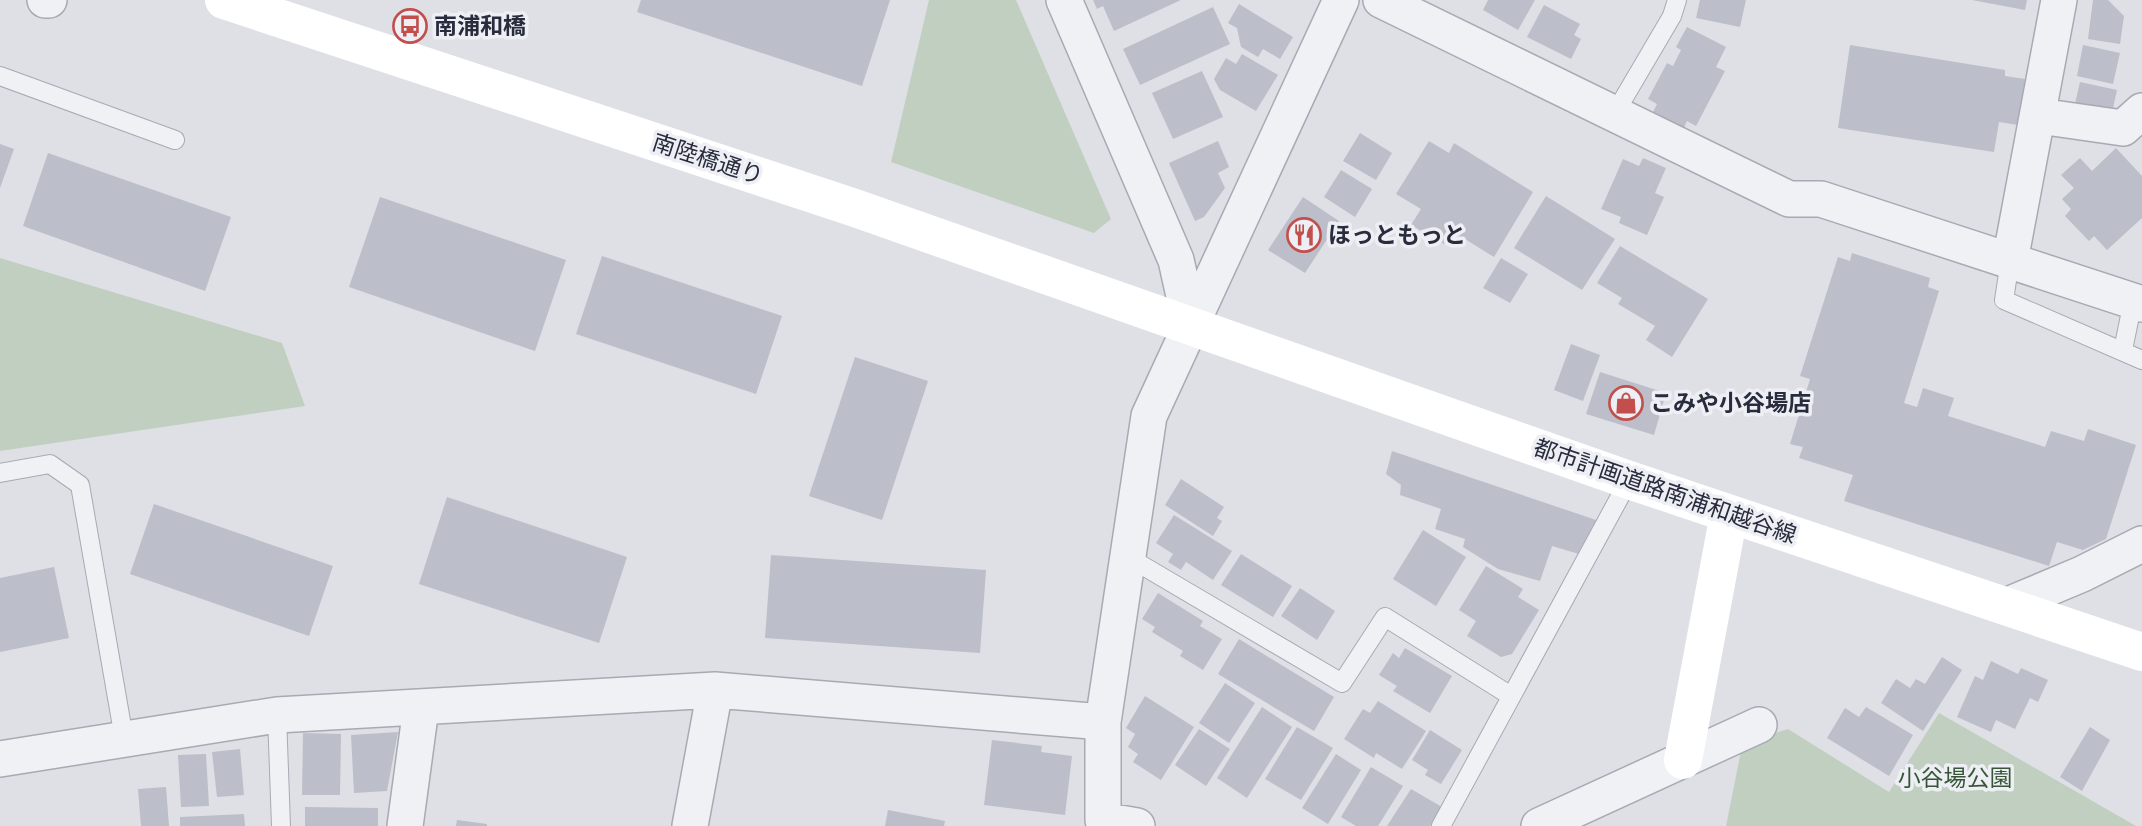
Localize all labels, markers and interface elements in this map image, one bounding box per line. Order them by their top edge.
bus stop icon: 南浦和橋 [391,7,429,45]
place label: 南浦和橋 [434,12,526,40]
street label: 南陸橋通り [649,128,767,190]
restaurant icon: ほっともっと [1285,216,1323,254]
place label: ほっともっと [1328,221,1466,249]
shop icon: こみや小谷場店 [1607,384,1645,422]
place label: こみや小谷場店 [1650,389,1811,417]
street label: 都市計画道路南浦和越谷線 [1530,433,1800,549]
park label: 小谷場公園 [1898,764,2013,792]

